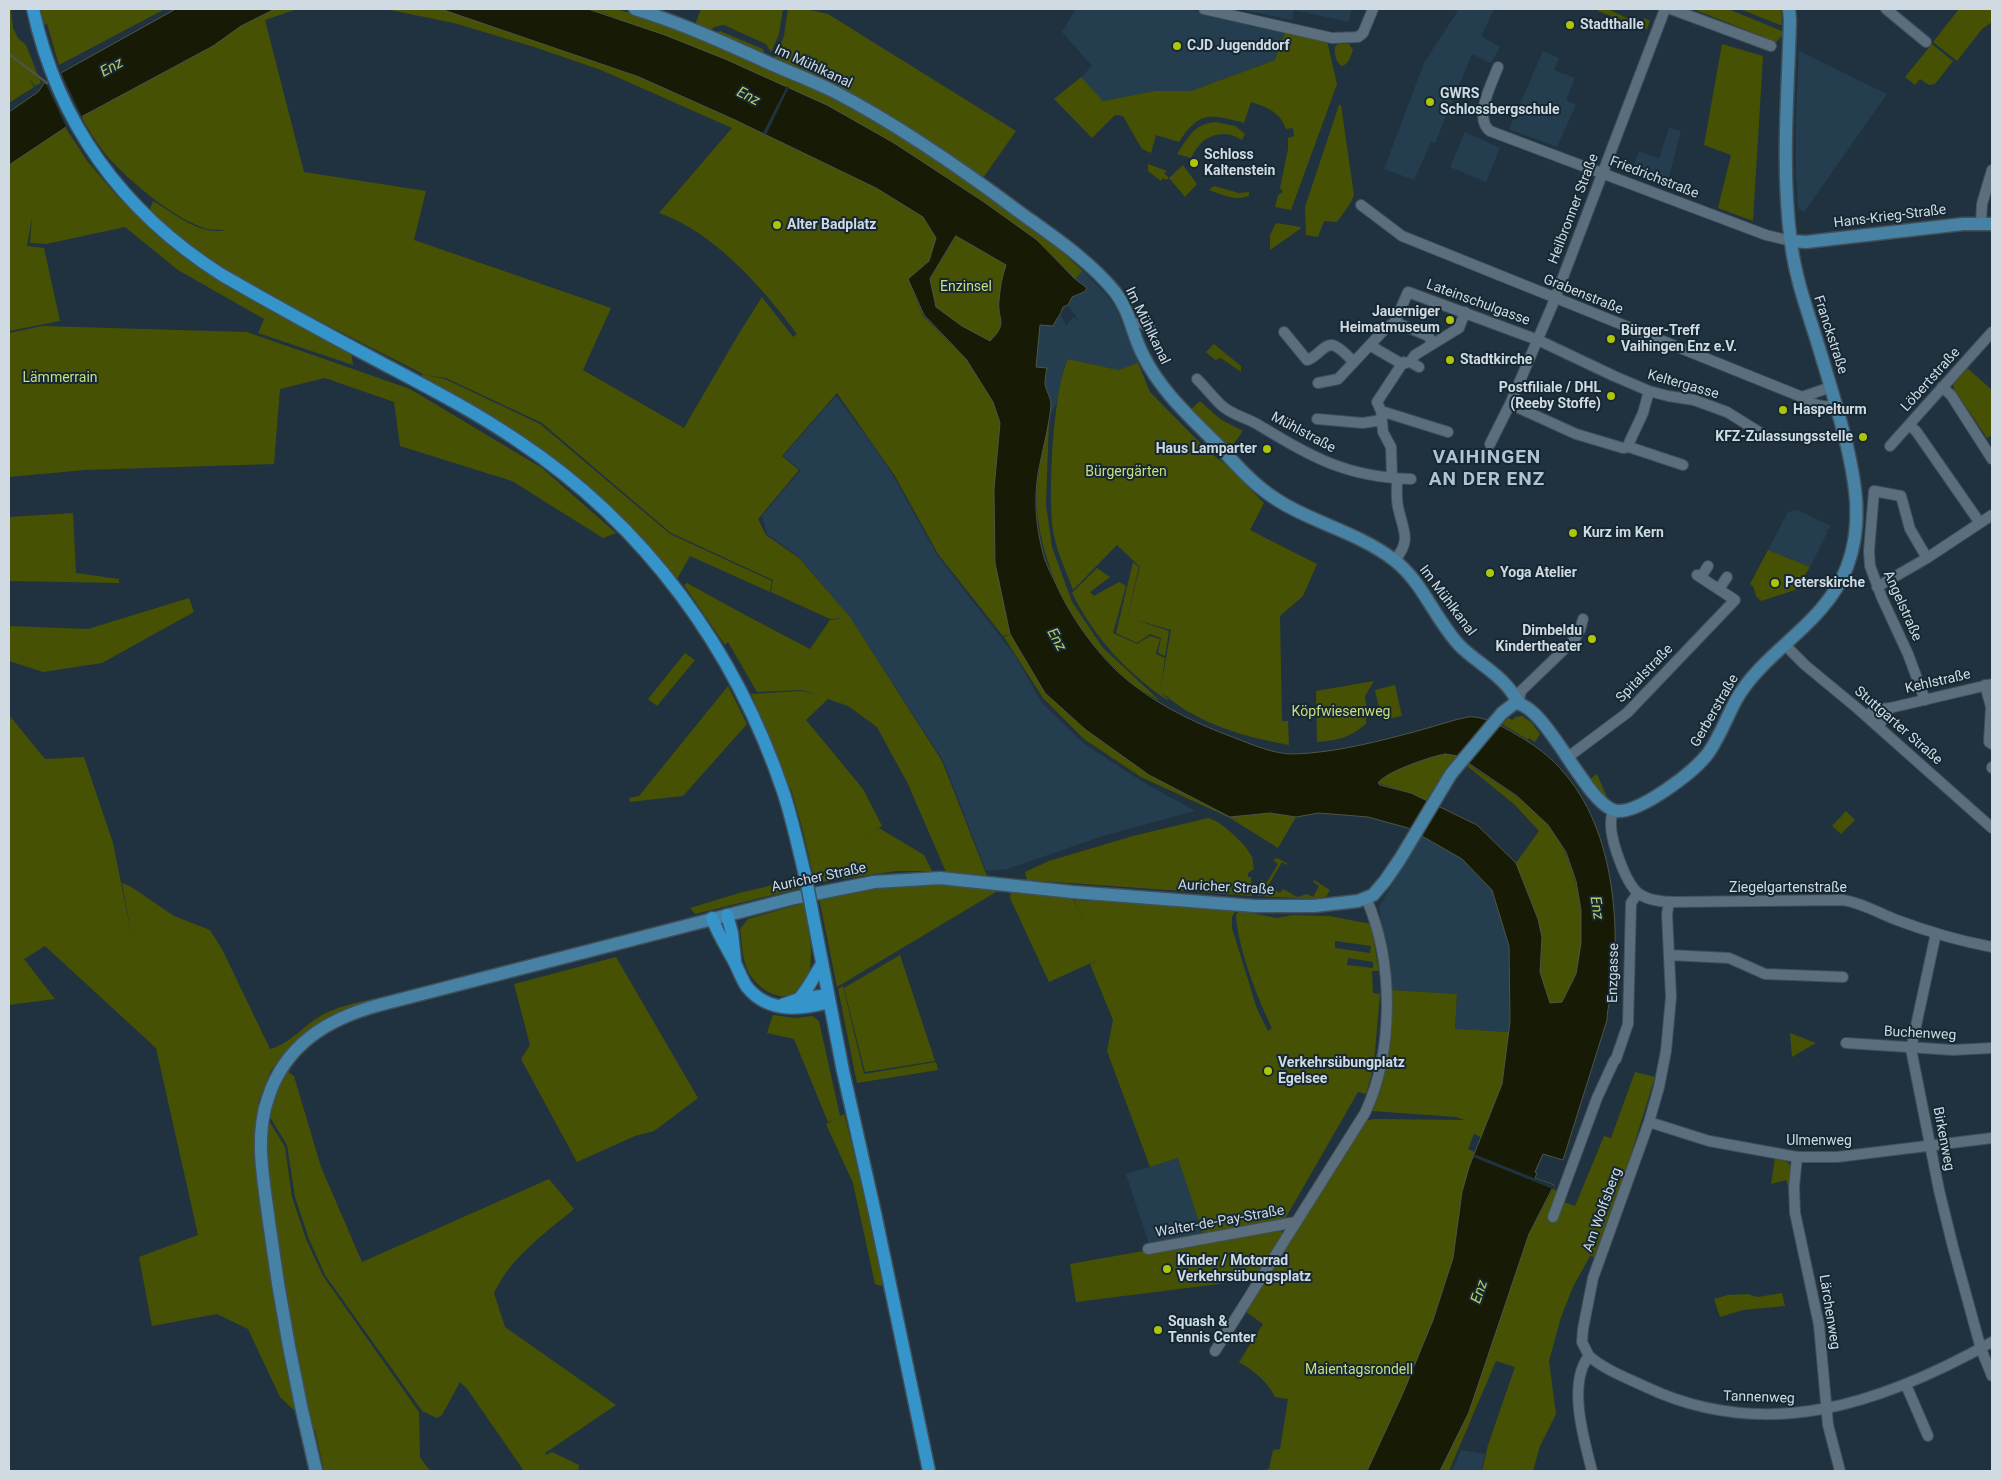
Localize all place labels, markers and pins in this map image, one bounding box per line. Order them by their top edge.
place label: Stadthalle [1580,17,1644,33]
marker: Stadthalle [1564,19,1576,31]
place label: CJD Jugenddorf [1187,38,1290,54]
marker: CJD Jugenddorf [1171,40,1183,52]
place label: GWRS Schlossbergschule [1440,86,1560,118]
marker: GWRS Schlossbergschule [1424,96,1436,108]
place label: Schloss Kaltenstein [1204,147,1275,180]
marker: Schloss Kaltenstein [1188,157,1200,169]
place label: Alter Badplatz [787,217,876,233]
marker: Alter Badplatz [771,219,783,231]
place label: Jauerniger Heimatmuseum [1340,304,1440,336]
marker: Jauerniger Heimatmuseum [1444,314,1456,326]
place label: Bürger-Treff Vaihingen Enz e.V. [1621,323,1737,356]
marker: Bürger-Treff Vaihingen Enz e.V. [1605,333,1617,345]
place label: Stadtkirche [1460,352,1532,368]
marker: Stadtkirche [1444,354,1456,366]
place label: Postfiliale / DHL (Reeby Stoffe) [1499,380,1601,412]
marker: Postfiliale / DHL (Reeby Stoffe) [1605,390,1617,402]
place label: Haspelturm [1793,402,1867,418]
marker: Haspelturm [1777,404,1789,416]
place label: KFZ-Zulassungsstelle [1715,429,1853,445]
marker: KFZ-Zulassungsstelle [1857,431,1869,443]
place label: Haus Lamparter [1156,441,1257,457]
marker: Haus Lamparter [1261,443,1273,455]
place label: Kurz im Kern [1583,525,1664,541]
marker: Kurz im Kern [1567,527,1579,539]
place label: Yoga Atelier [1500,565,1577,581]
marker: Yoga Atelier [1484,567,1496,579]
place label: Peterskirche [1785,575,1865,591]
marker: Peterskirche [1769,577,1781,589]
place label: Dimbeldu Kindertheater [1496,623,1582,656]
marker: Dimbeldu Kindertheater [1586,633,1598,645]
place label: Verkehrsübungplatz Egelsee [1278,1055,1405,1088]
marker: Verkehrsübungplatz Egelsee [1262,1065,1274,1077]
place label: Kinder / Motorrad Verkehrsübungsplatz [1177,1253,1311,1285]
marker: Kinder / Motorrad Verkehrsübungsplatz [1161,1263,1173,1275]
place label: Squash & Tennis Center [1168,1314,1256,1346]
marker: Squash & Tennis Center [1152,1324,1164,1336]

